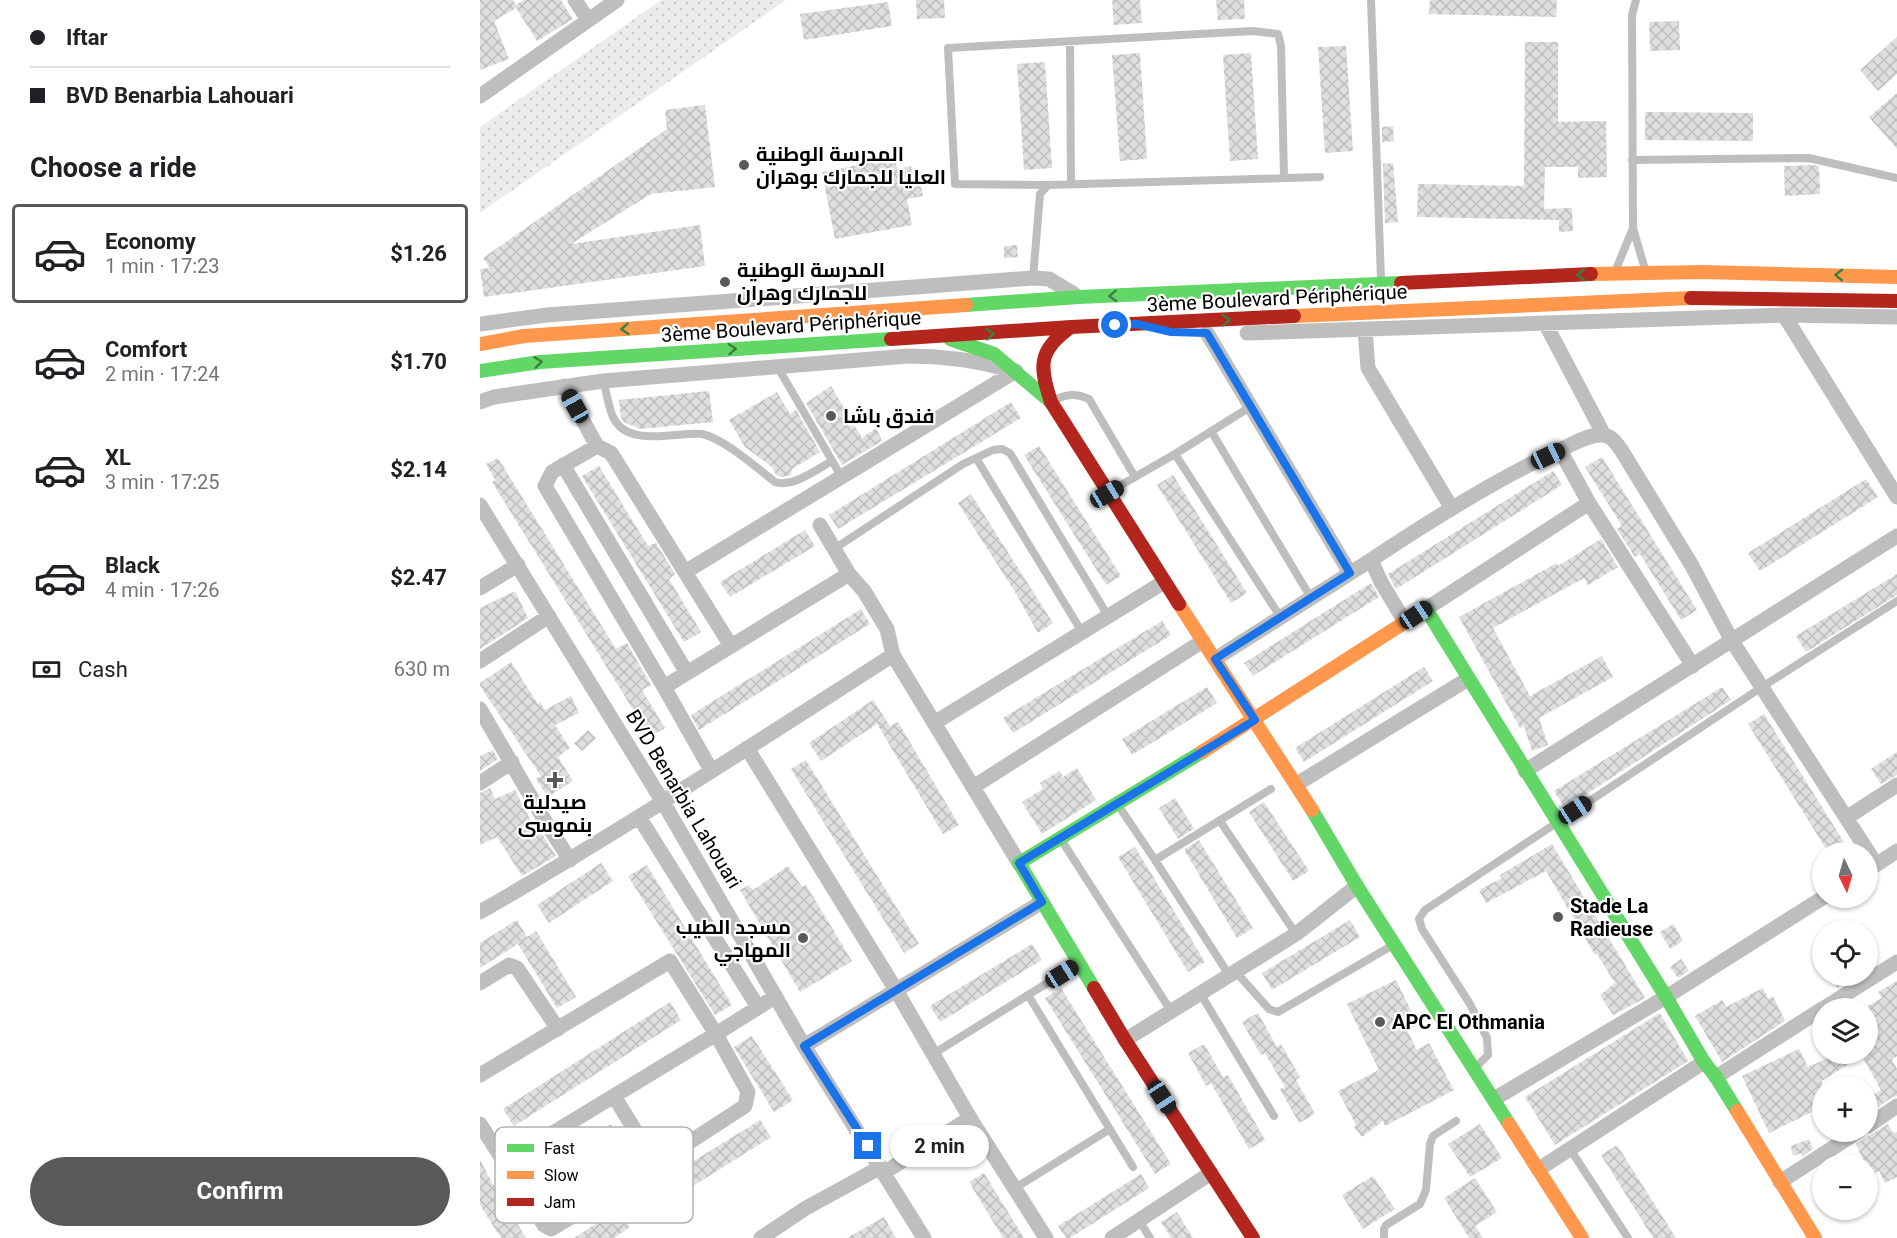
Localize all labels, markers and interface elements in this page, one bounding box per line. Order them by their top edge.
text: Iftar [66,25,108,50]
text: BVD Benarbia Lahouari [66,83,294,108]
place label: المدرسة الوطنية العليا للجمارك بوهران [756,142,946,189]
text: Choose a ride [30,152,196,184]
marker: المدرسة الوطنية العليا للجمارك بوهران [737,158,751,172]
icon: car [33,227,87,281]
text: Economy [105,229,196,254]
text: $1.26 [390,241,447,266]
text: 1 min · 17:23 [105,254,220,278]
place label: المدرسة الوطنية للجمارك وهران [737,258,885,305]
one-way arrow [1576,268,1585,281]
one-way arrow [1834,269,1843,282]
marker: المدرسة الوطنية للجمارك وهران [718,275,732,289]
street label: 3ème Boulevard Périphérique [1146,279,1408,317]
one-way arrow [1109,289,1118,302]
street label: 3ème Boulevard Périphérique [660,305,922,347]
route start [1101,311,1128,338]
one-way arrow [1222,313,1231,326]
one-way arrow [621,322,630,335]
one-way arrow [985,327,994,340]
icon: car [33,335,87,389]
text: Comfort [105,337,187,362]
one-way arrow [728,343,737,356]
text: $1.70 [390,349,447,374]
one-way arrow [533,357,542,369]
text: 2 min · 17:24 [105,362,220,386]
car [558,386,592,426]
place label: فندق باشا [843,404,935,429]
marker: فندق باشا [824,409,838,423]
car [1528,440,1568,472]
icon: car [33,443,87,497]
text: XL [105,445,131,470]
text: $2.14 [390,457,447,482]
text: 3 min · 17:25 [105,470,220,494]
car [1087,477,1127,511]
icon: car [33,551,87,605]
text: Black [105,553,160,578]
text: $2.47 [390,565,447,590]
text: 4 min · 17:26 [105,578,220,602]
car [1396,597,1436,633]
icon: cash [30,653,63,686]
text: Cash [78,657,128,682]
text: 630 m [394,657,450,681]
street label: BVD Benarbia Lahouari [621,705,747,893]
marker: صيدلية بنموسى [548,773,562,787]
place label: صيدلية بنموسى [518,790,592,837]
car [1555,793,1595,827]
north arrow [1812,842,1878,908]
map controls [1812,842,1878,1220]
place label: Stade La Radieuse [1570,894,1653,941]
marker: Stade La Radieuse [1551,910,1565,924]
place label: مسجد الطيب المهاجي [676,915,791,966]
button: locate [1812,920,1878,986]
marker: مسجد الطيب المهاجي [796,931,810,945]
car [1042,957,1082,991]
button: layers [1812,998,1878,1064]
place label: APC El Othmania [1392,1010,1545,1034]
marker: APC El Othmania [1373,1015,1387,1029]
button: + [1812,1076,1878,1142]
car [1145,1077,1179,1117]
callout: 2 min [889,1125,988,1167]
legend [495,1127,693,1223]
route end [854,1132,881,1159]
text: 2 min [914,1134,965,1158]
text: Fast [544,1139,575,1158]
button: − [1812,1154,1878,1220]
button: Confirm [30,1157,450,1226]
text: Slow [544,1166,579,1185]
text: Jam [544,1193,576,1212]

